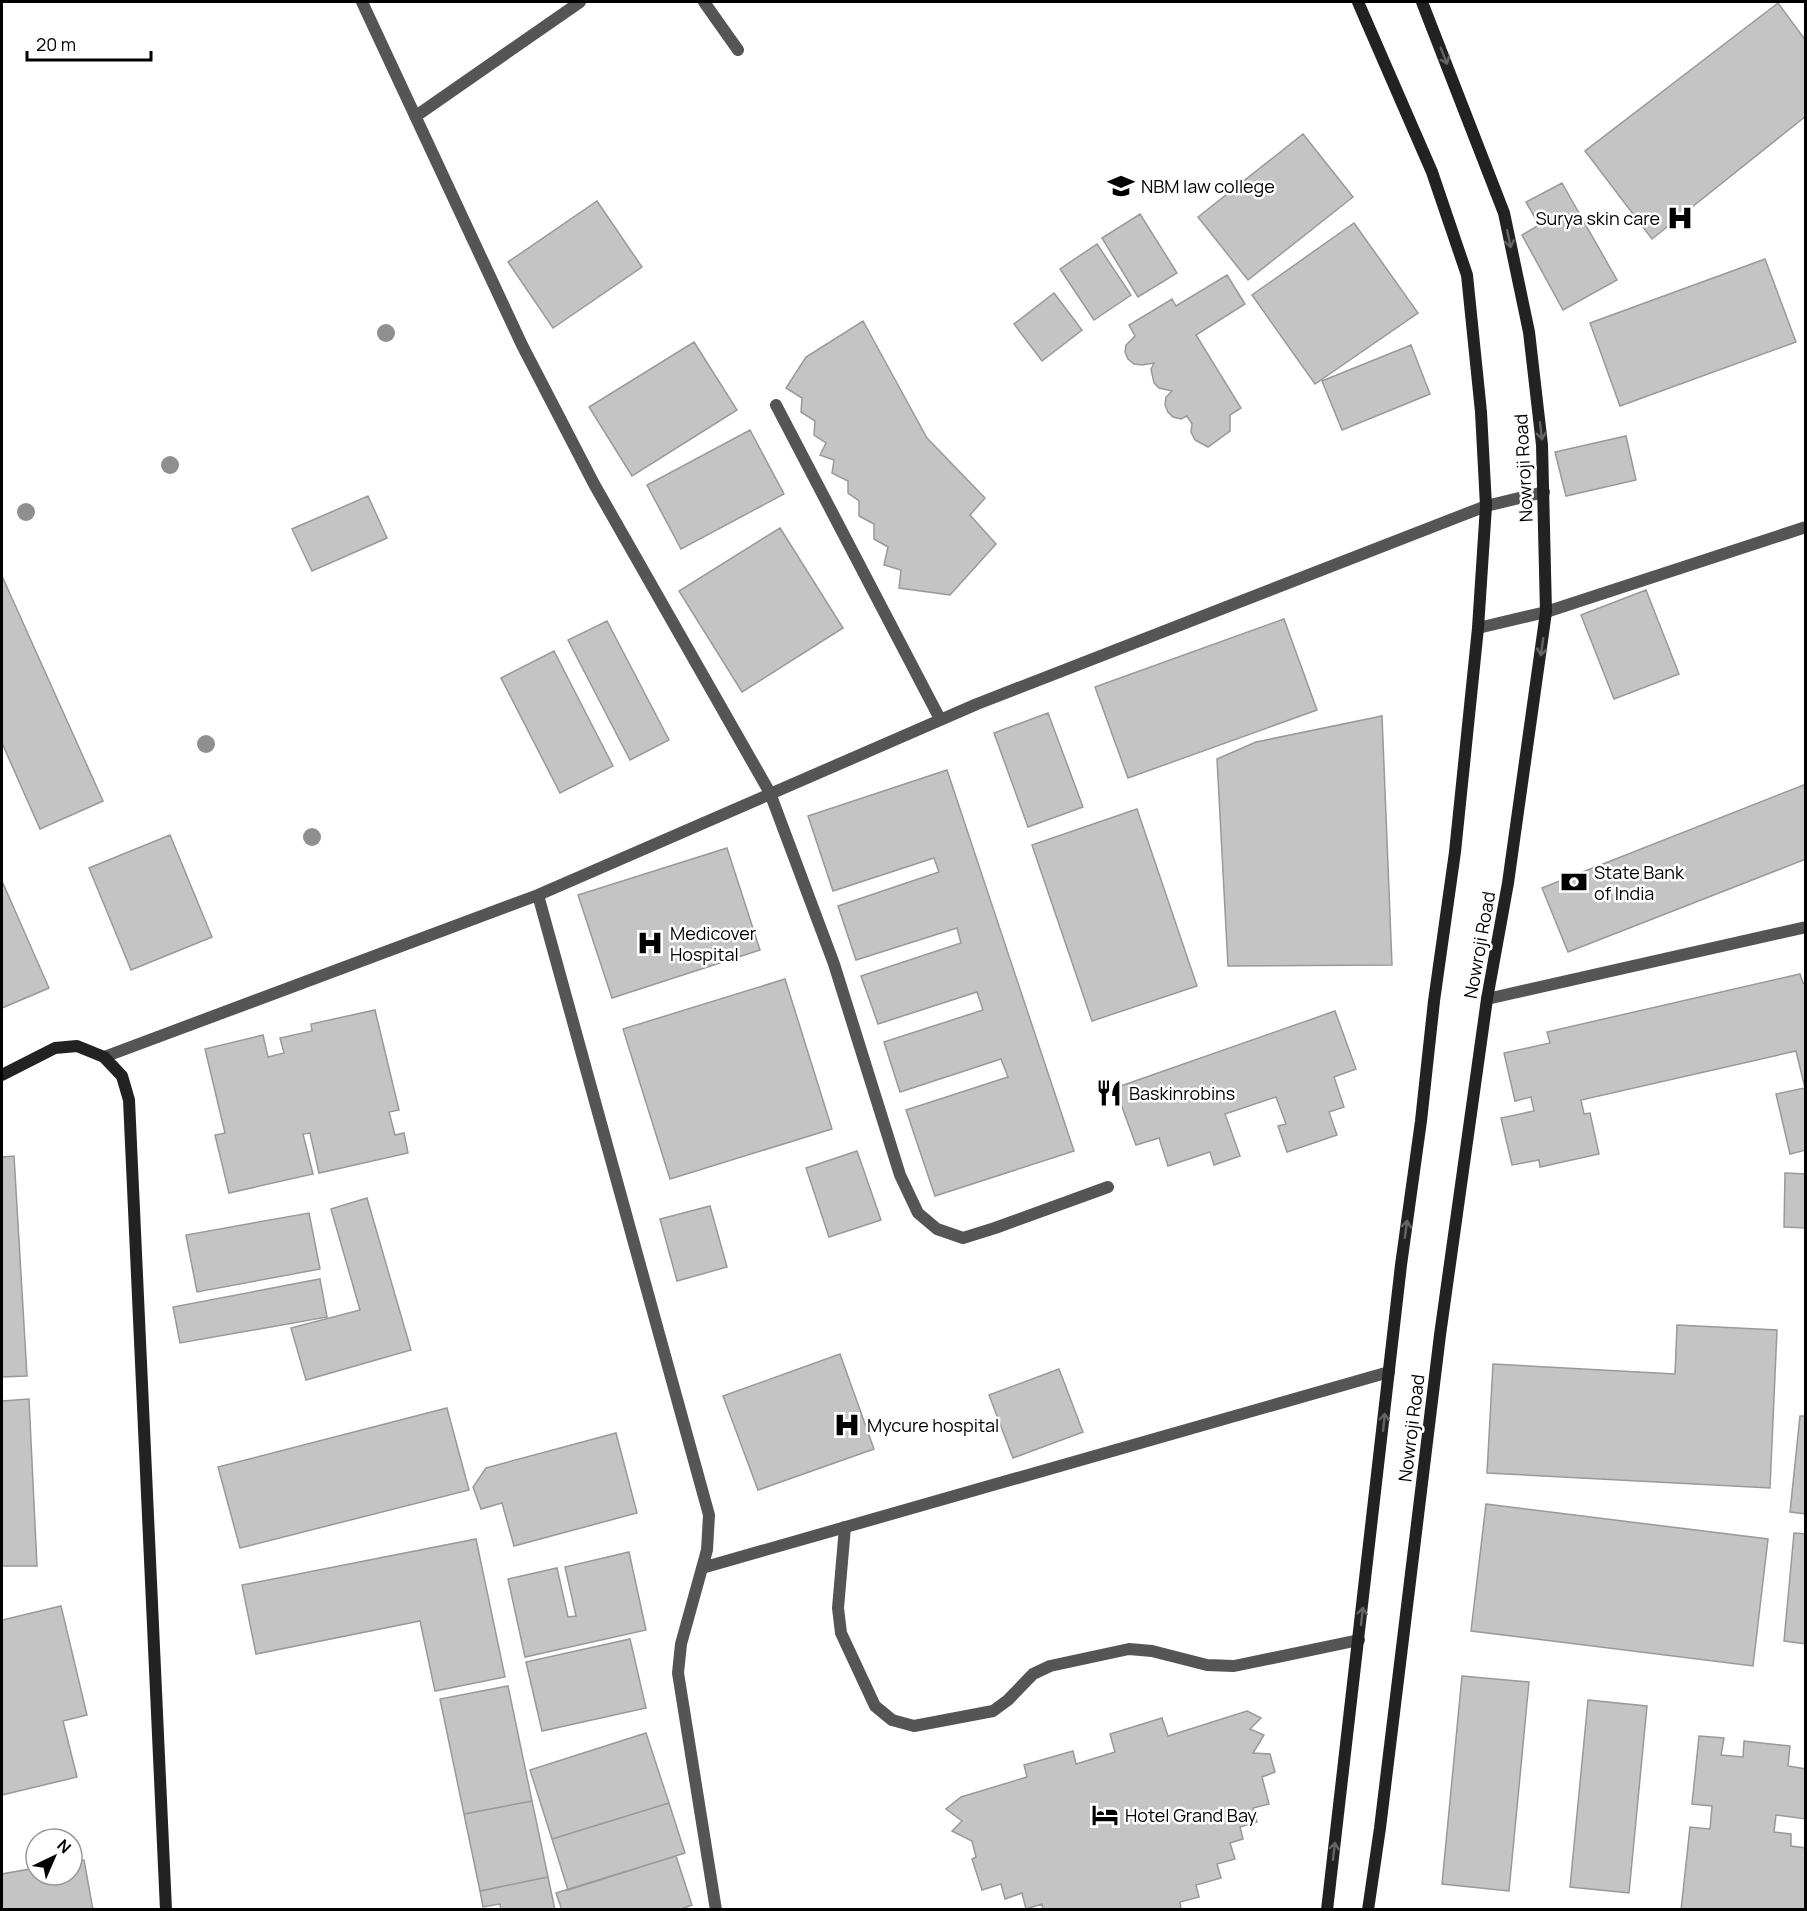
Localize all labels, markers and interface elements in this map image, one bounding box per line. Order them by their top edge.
scale bar [27,24,152,62]
text: 20 m [36,32,76,56]
one-way arrow [1439,46,1450,64]
school or university icon: NBM law college [1106,171,1136,201]
place label: NBM law college [1141,174,1275,198]
hospital icon: Surya skin care [1665,203,1695,233]
place label: Surya skin care [1536,206,1660,230]
one-way arrow [1504,229,1515,248]
street label: Nowroji Road [1508,413,1538,523]
one-way arrow [1535,421,1546,441]
one-way arrow [1536,636,1547,656]
place label: State Bank of India [1594,860,1685,905]
bank icon: State Bank of India [1559,867,1589,897]
street label: Nowroji Road [1458,890,1500,1000]
place label: Medicover Hospital [670,921,757,966]
hospital icon: Medicover Hospital [635,928,665,958]
restaurant icon: Baskinrobins [1094,1078,1124,1108]
place label: Baskinrobins [1129,1081,1235,1105]
one-way arrow [1401,1219,1412,1239]
street label: Nowroji Road [1392,1373,1430,1483]
hospital icon: Mycure hospital [832,1410,862,1440]
place label: Mycure hospital [867,1413,999,1437]
one-way arrow [1378,1413,1389,1433]
one-way arrow [1356,1607,1367,1626]
hotel icon: Hotel Grand Bay [1090,1800,1120,1830]
place label: Hotel Grand Bay [1125,1803,1257,1827]
north arrow [24,1827,84,1887]
text: N [53,1834,76,1858]
one-way arrow [1329,1842,1340,1862]

